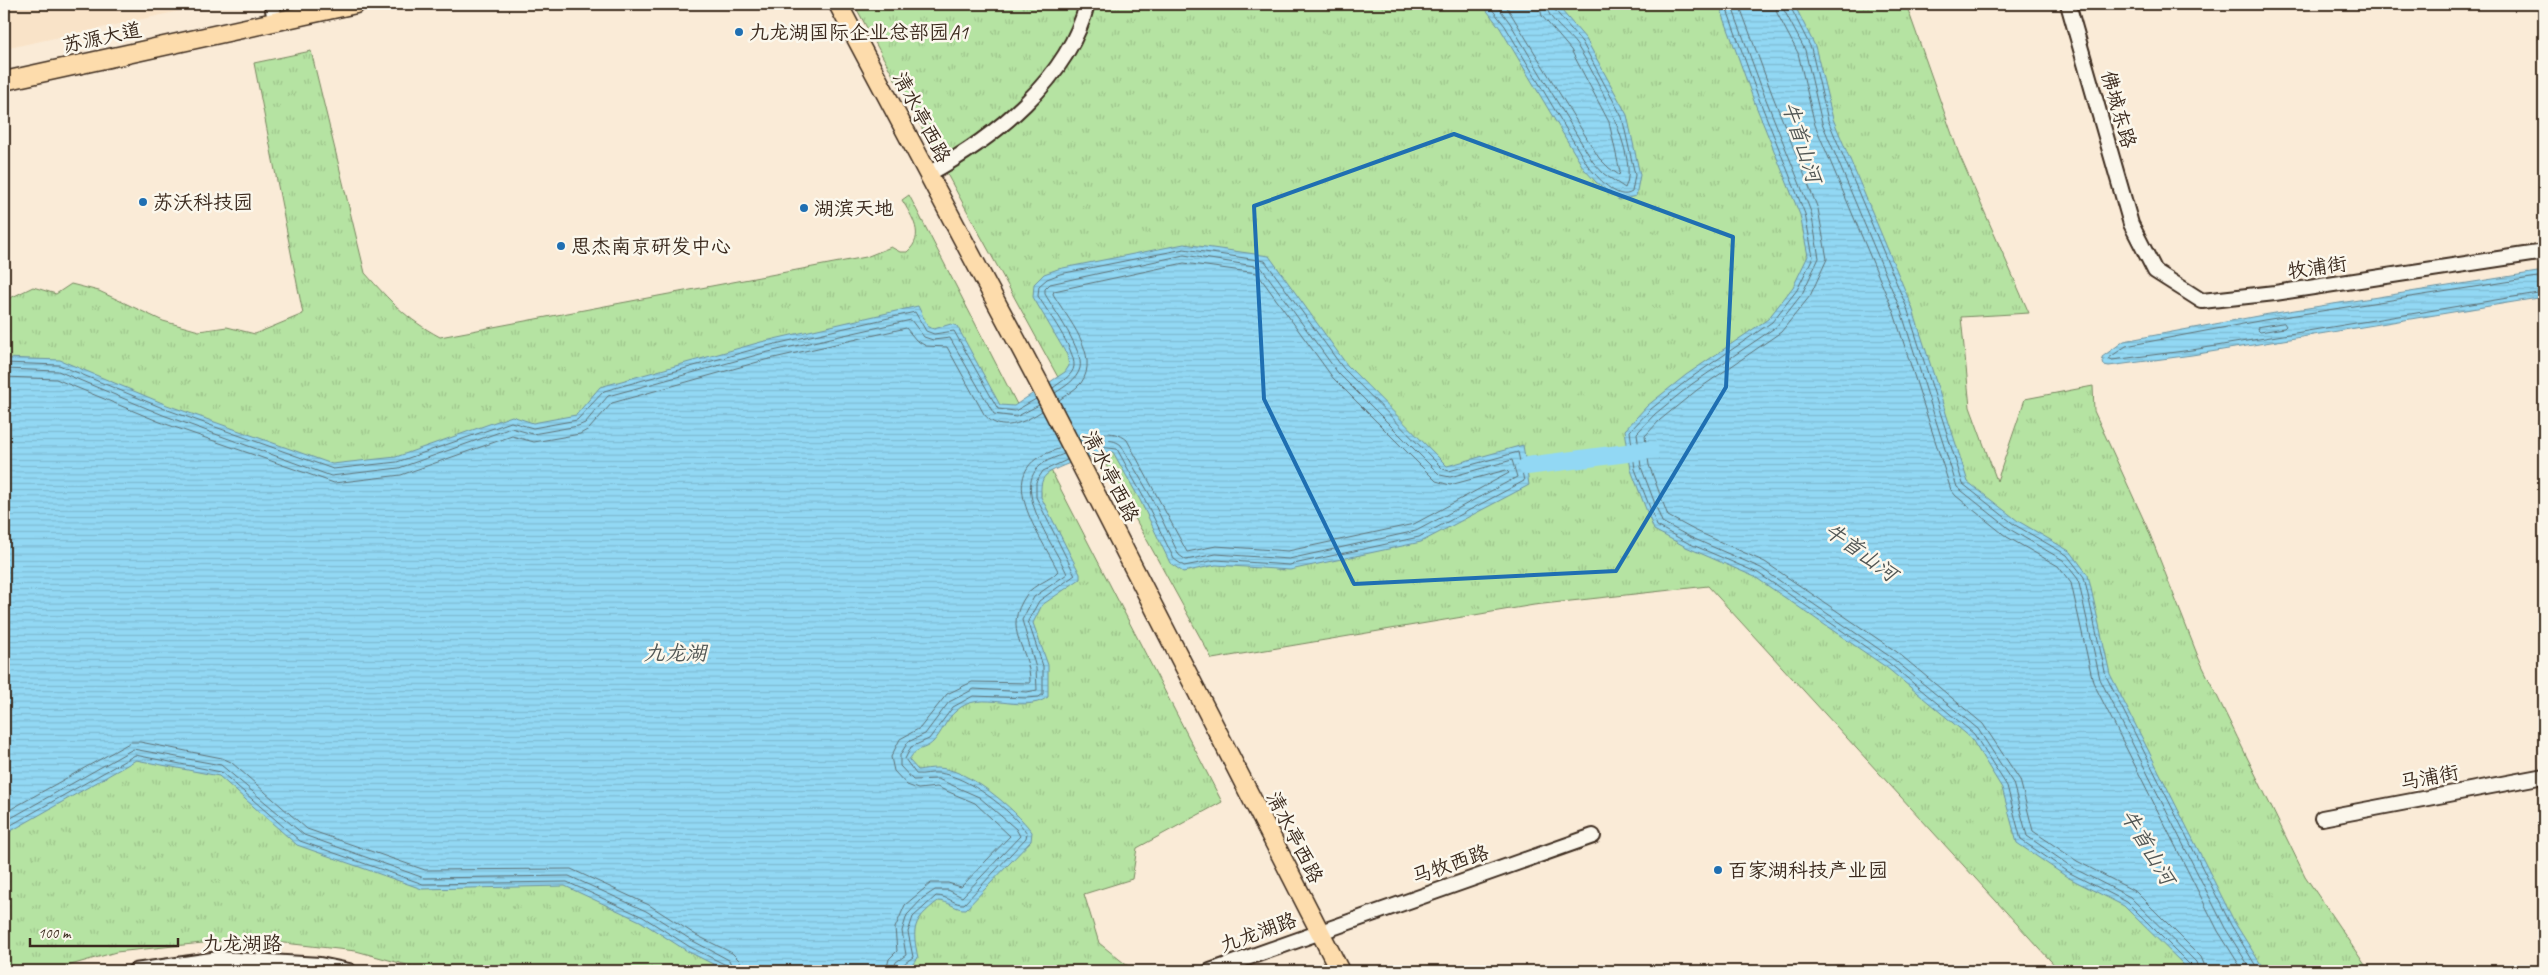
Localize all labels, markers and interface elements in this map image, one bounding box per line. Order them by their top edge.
street label: 苏源大道 [60,17,144,58]
place label: 九龙湖国际企业总部园A1 [749,20,969,45]
marker: 九龙湖国际企业总部园A1 [733,26,745,38]
street label: 清水亭西路 [887,67,957,168]
street label: 佛城东路 [2095,67,2142,152]
water label: 牛首山河 [1777,98,1828,189]
place label: 苏沃科技园 [153,190,253,215]
marker: 苏沃科技园 [137,196,149,208]
place label: 湖滨天地 [814,196,894,221]
marker: 湖滨天地 [798,202,810,214]
place label: 思杰南京研发中心 [571,234,731,259]
marker: 思杰南京研发中心 [555,240,567,252]
street label: 牧浦街 [2286,251,2349,284]
street label: 清水亭西路 [1077,426,1145,527]
water label: 牛首山河 [1819,517,1905,589]
water label: 九龙湖 [644,640,708,666]
street label: 马浦街 [2397,759,2461,795]
street label: 清水亭西路 [1261,787,1329,888]
water label: 牛首山河 [2115,804,2182,892]
street label: 马牧西路 [1408,839,1493,889]
place label: 百家湖科技产业园 [1728,858,1888,883]
marker: 百家湖科技产业园 [1712,864,1724,876]
street label: 九龙湖路 [1216,907,1301,958]
scale bar [30,915,178,947]
text: 100 m [38,924,72,943]
street label: 九龙湖路 [202,931,283,956]

